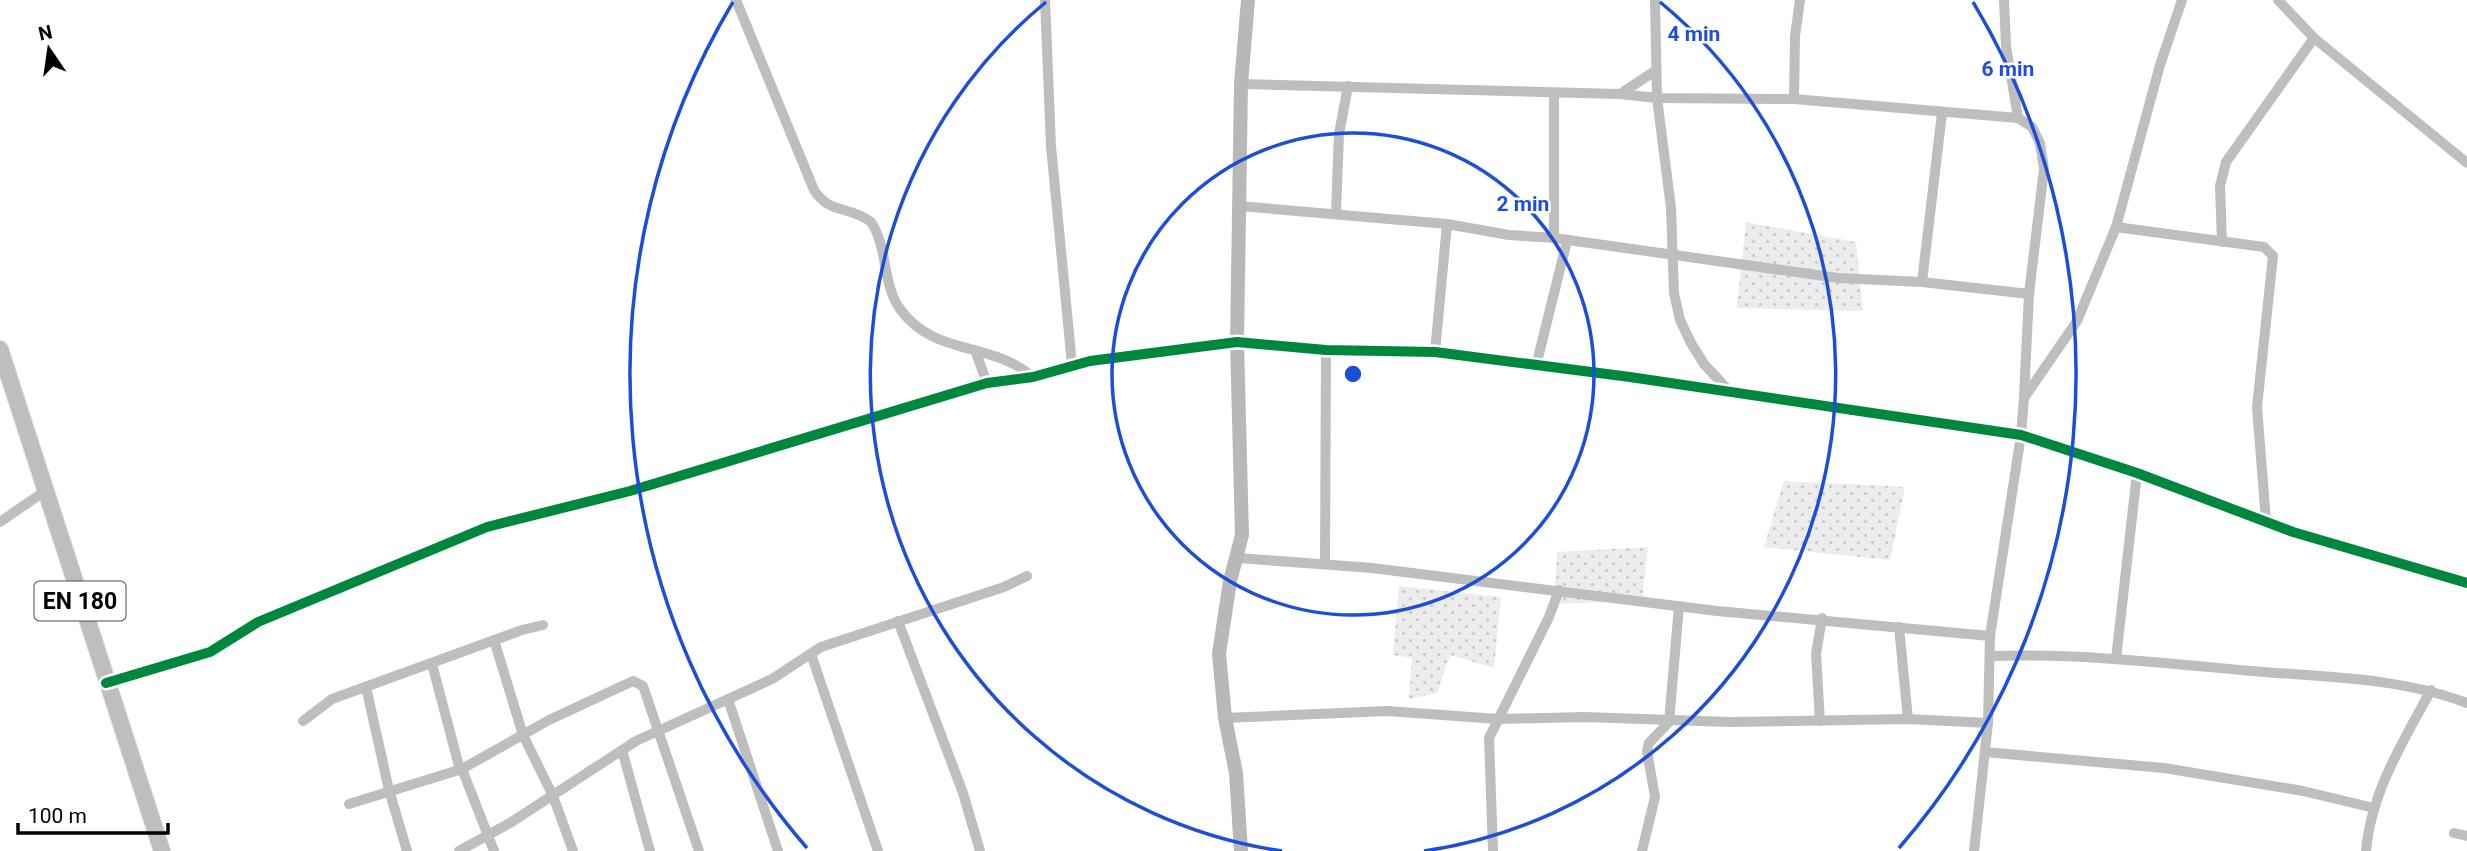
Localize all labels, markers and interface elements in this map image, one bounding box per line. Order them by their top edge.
north arrow [14,14,84,84]
text: N [36,20,54,46]
text: 4 min [1668,22,1720,46]
text: 6 min [1982,57,2034,81]
text: 2 min [1497,192,1549,216]
centre of rings [1341,362,1365,386]
road number: EN 180 [34,582,126,621]
scale bar [18,792,168,836]
text: 100 m [28,804,87,828]

